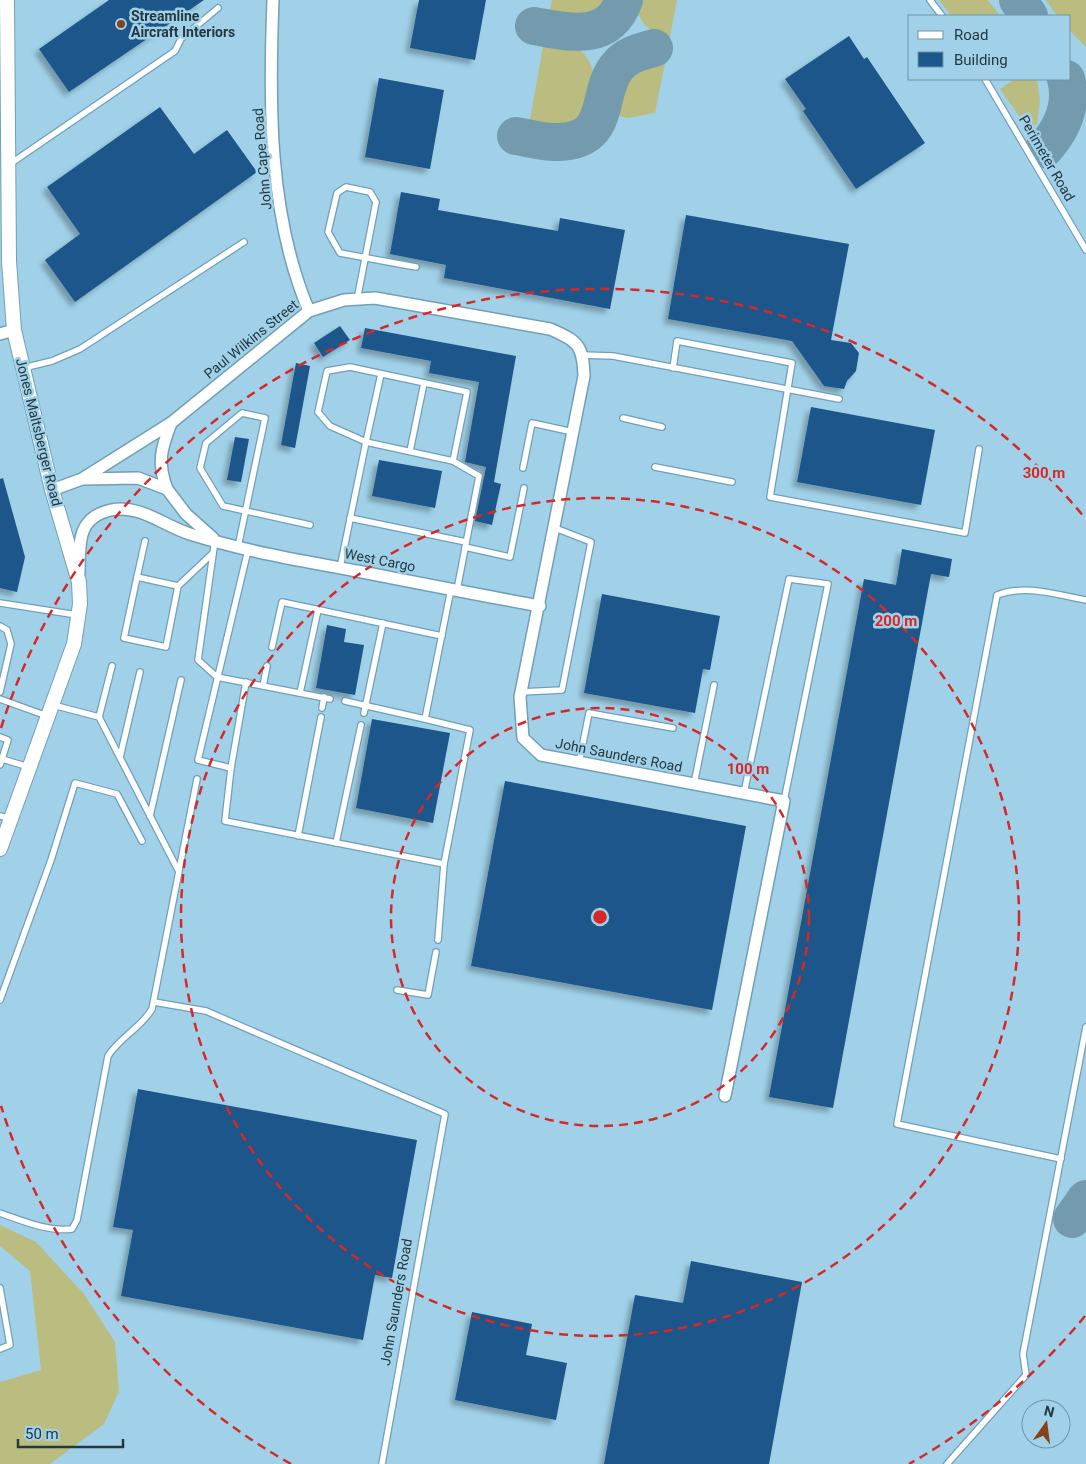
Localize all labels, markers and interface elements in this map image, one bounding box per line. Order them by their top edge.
place label: Streamline Aircraft Interiors [131,8,235,40]
legend [908,15,1071,80]
marker: Streamline Aircraft Interiors [115,18,127,30]
text: Road [954,26,988,44]
text: Building [954,51,1008,69]
street label: John Cape Road [250,107,274,211]
street label: Perimeter Road [1016,112,1078,204]
street label: Paul Wilkins Street [201,296,301,382]
street label: Jones Maltsberger Road [13,356,65,508]
text: 300 m [1023,464,1065,482]
street label: West Cargo [343,545,417,575]
text: 200 m [875,612,917,630]
street label: John Saunders Road [554,735,684,775]
text: 100 m [727,760,769,778]
centre of rings [591,908,609,926]
street label: John Saunders Road [377,1237,415,1367]
north arrow [1021,1399,1071,1449]
text: N [1042,1402,1056,1420]
scale bar [18,1416,122,1448]
text: 50 m [25,1425,59,1443]

